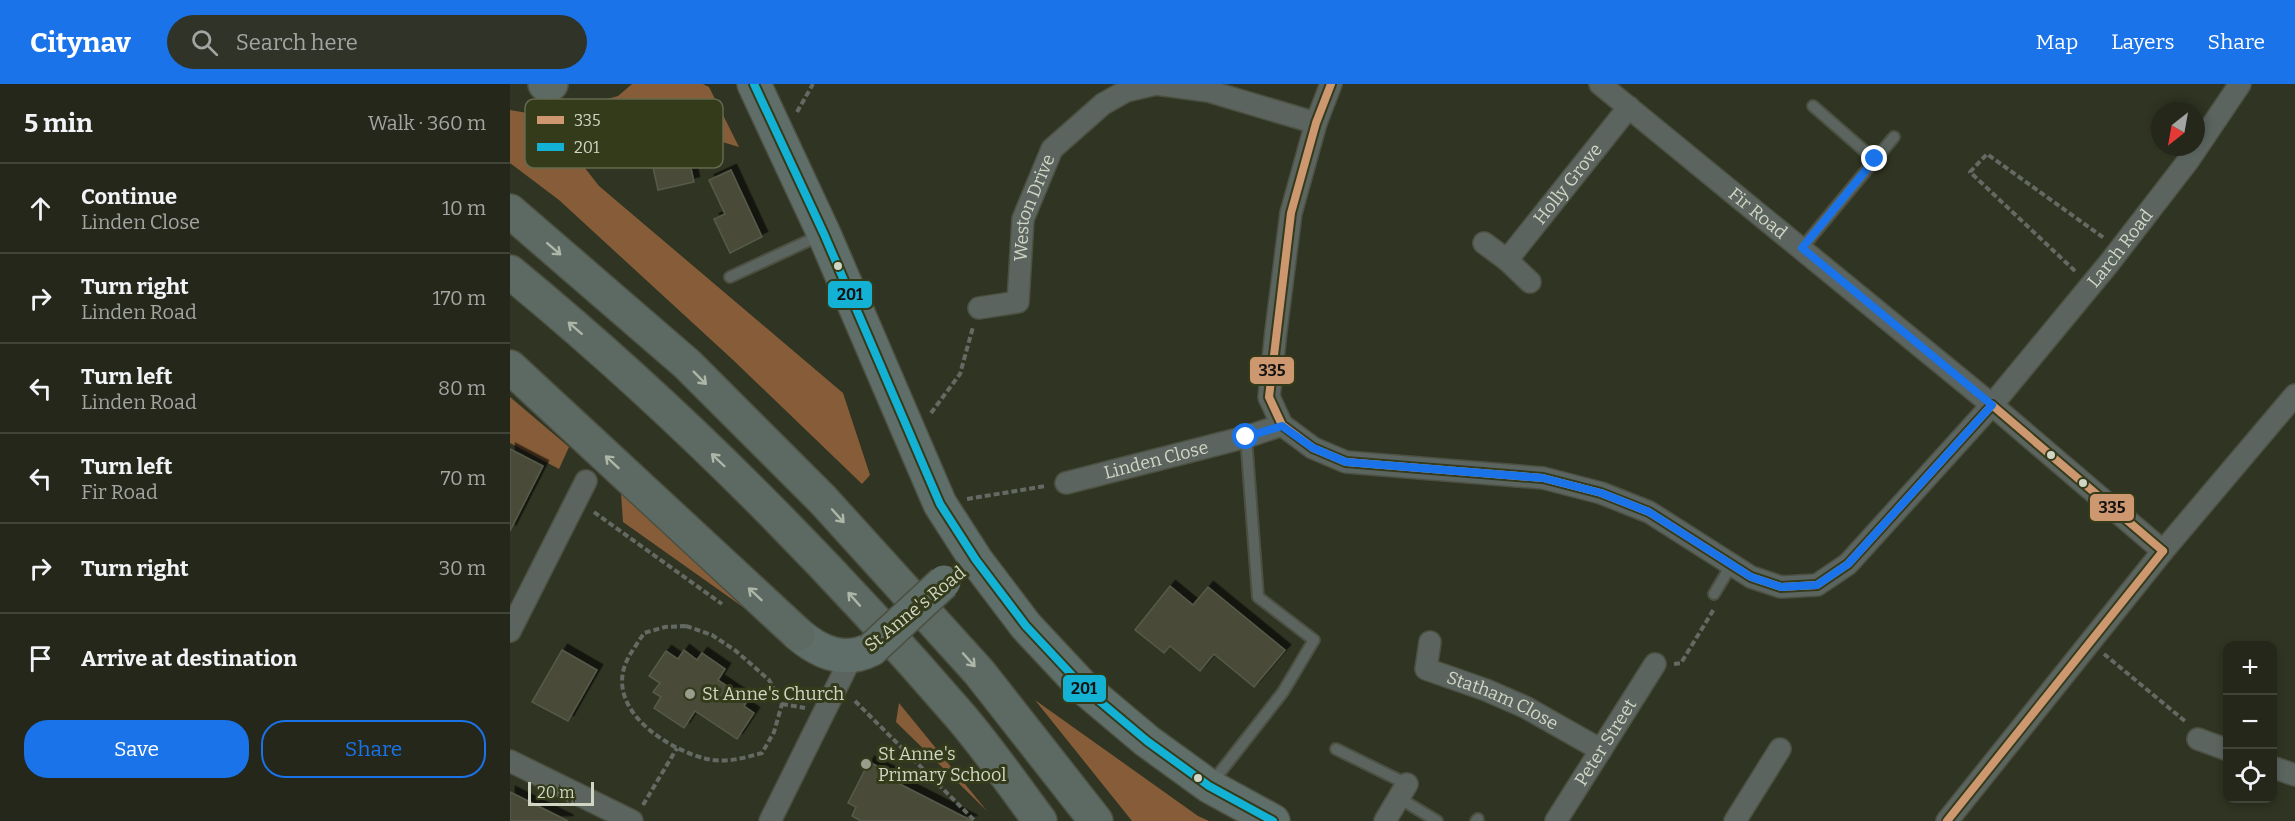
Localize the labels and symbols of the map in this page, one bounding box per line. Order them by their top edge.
legend [525,99,723,168]
north arrow [2151,102,2205,156]
text: 335 [574,111,601,130]
text: 201 [574,138,600,157]
street label: Holly Grove [1529,139,1607,229]
route end [1861,145,1887,171]
street label: Weston Drive [1009,151,1060,262]
street label: Fir Road [1724,183,1792,244]
street label: Larch Road [2083,205,2158,292]
one-way arrow [546,242,561,256]
unlabelled marker [832,260,844,272]
line badge: 201 [827,280,873,309]
text: 201 [837,285,863,304]
one-way arrow [568,321,583,335]
line badge: 335 [1249,356,1295,385]
text: 335 [1259,361,1286,380]
one-way arrow [693,371,708,385]
route start [1232,423,1258,449]
street label: Linden Close [1101,436,1211,484]
unlabelled marker [2045,449,2057,461]
one-way arrow [711,452,726,467]
one-way arrow [605,454,620,469]
unlabelled marker [2077,477,2089,489]
line badge: 335 [2089,493,2135,522]
text: 335 [2099,498,2126,517]
one-way arrow [831,508,845,523]
street label: St Anne's Road [860,561,970,656]
one-way arrow [748,587,763,601]
one-way arrow [847,592,861,607]
one-way arrow [962,653,976,668]
street label: Statham Close [1444,666,1562,735]
line badge: 201 [1062,674,1107,703]
text: 201 [1071,679,1097,698]
place label: St Anne's Church [702,683,844,705]
marker: St Anne's Church [683,687,697,701]
street label: Peter Street [1570,694,1642,790]
place label: St Anne's Primary School [878,743,1007,786]
marker: St Anne's Primary School [859,757,873,771]
unlabelled marker [1192,772,1204,784]
scale bar [528,779,594,806]

